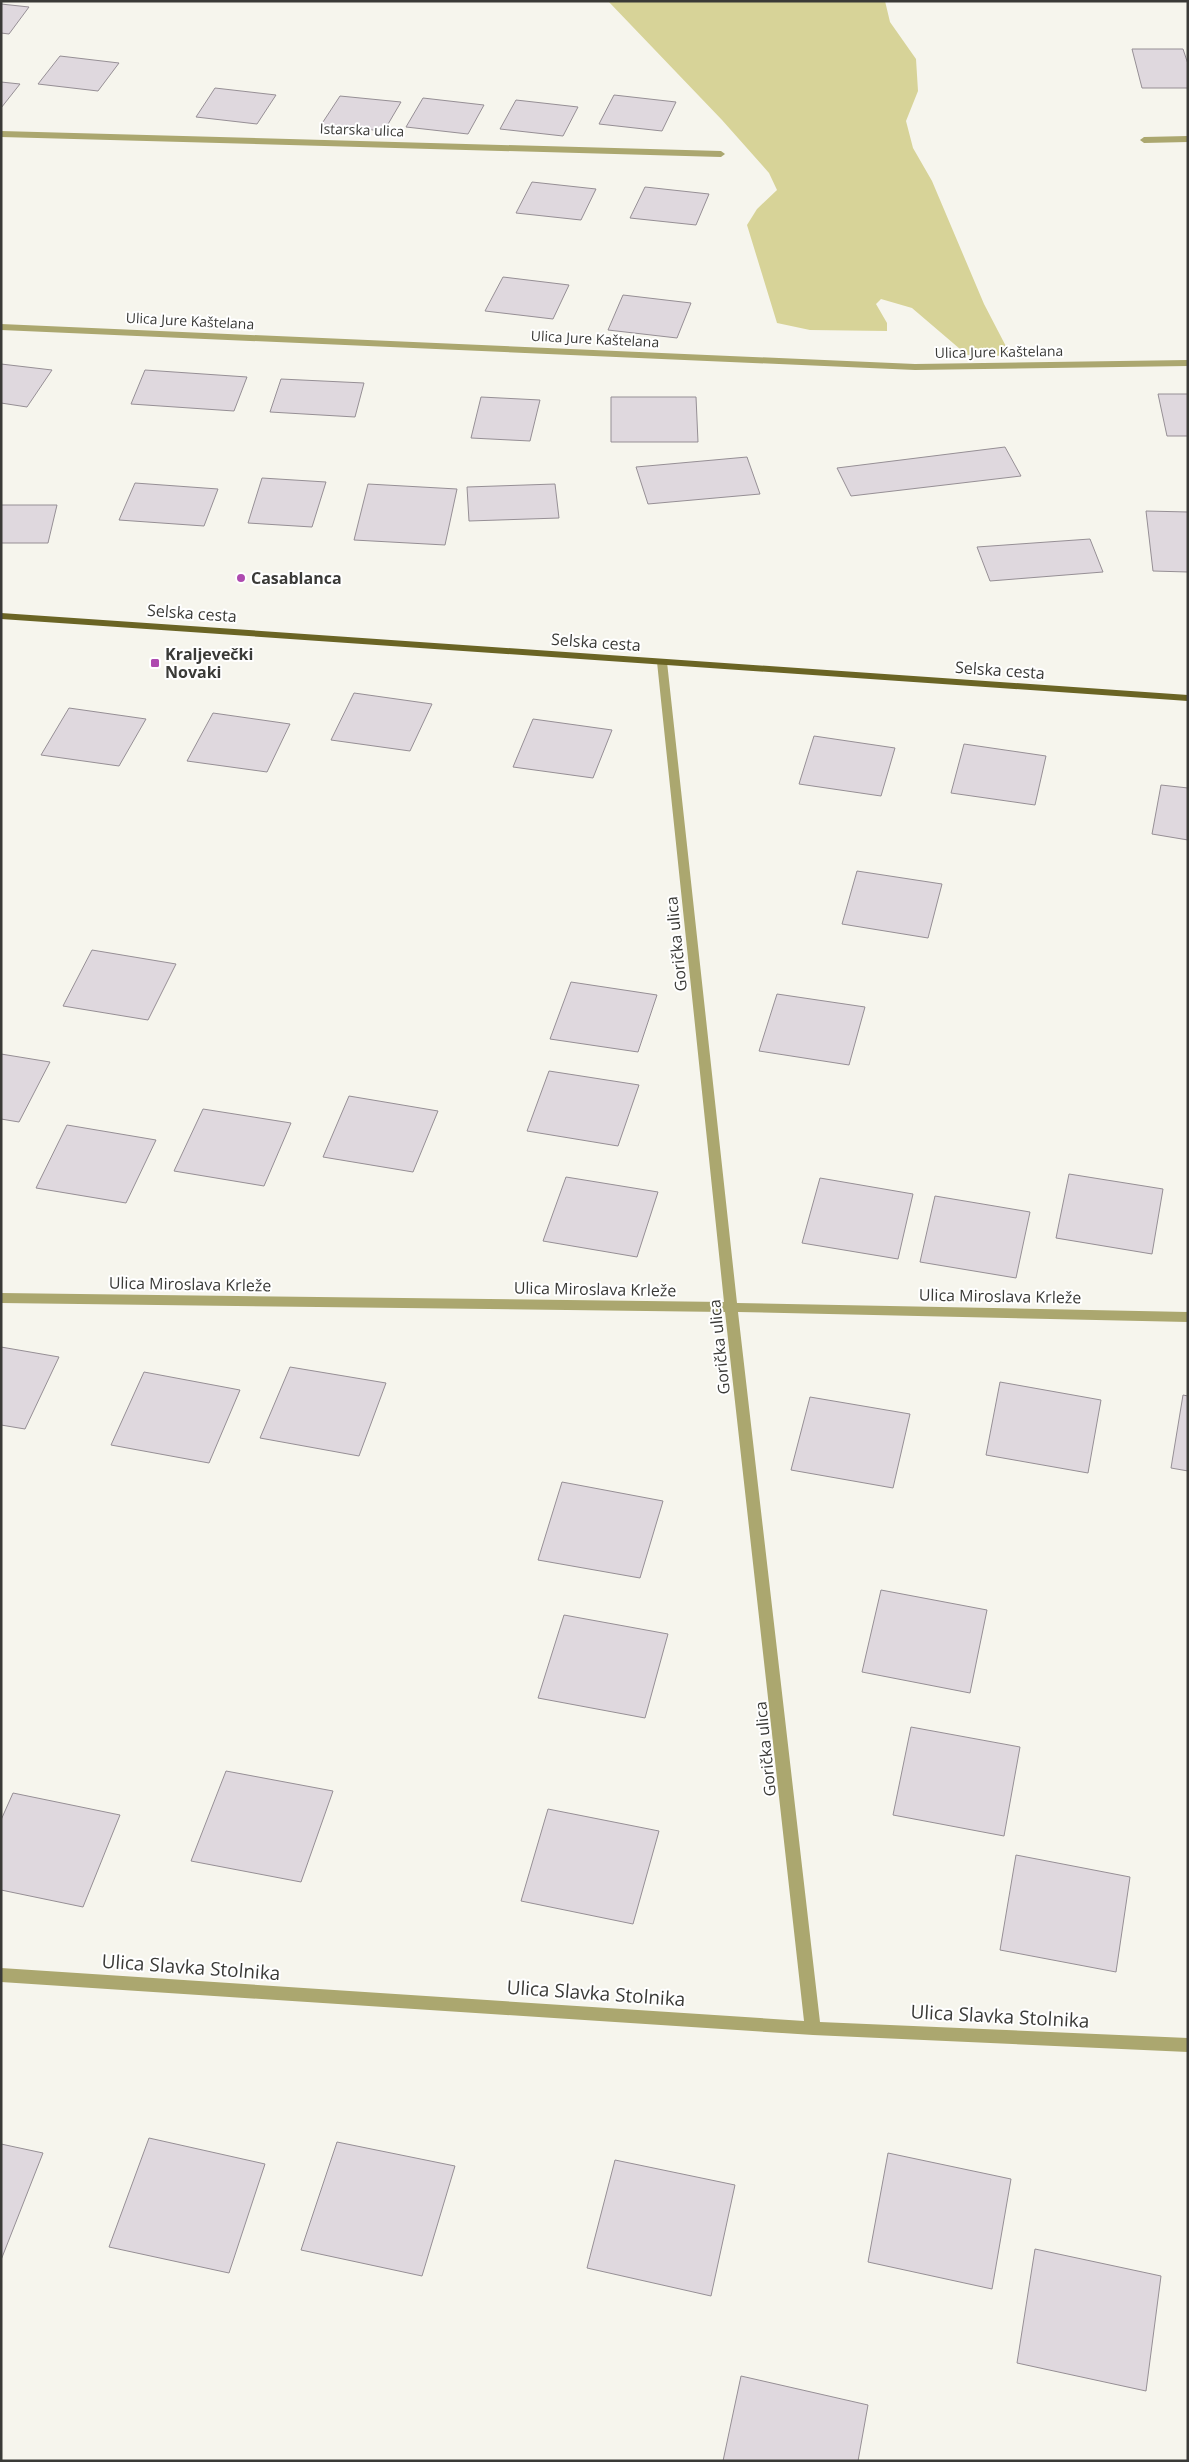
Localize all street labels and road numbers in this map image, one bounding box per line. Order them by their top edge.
street label: Istarska ulica [319,119,405,140]
street label: Ulica Jure Kaštelana [125,308,255,333]
street label: Ulica Jure Kaštelana [530,326,660,351]
street label: Ulica Jure Kaštelana [935,341,1063,362]
street label: Selska cesta [146,599,238,627]
street label: Selska cesta [550,628,642,656]
street label: Selska cesta [954,656,1046,684]
street label: Gorička ulica [660,895,692,993]
street label: Ulica Miroslava Krleže [109,1272,271,1296]
street label: Ulica Miroslava Krleže [514,1277,676,1301]
street label: Ulica Miroslava Krleže [919,1284,1081,1308]
street label: Gorička ulica [703,1298,735,1396]
street label: Gorička ulica [749,1700,781,1798]
street label: Ulica Slavka Stolnika [101,1948,281,1986]
street label: Ulica Slavka Stolnika [506,1974,686,2012]
street label: Ulica Slavka Stolnika [910,1998,1090,2034]

